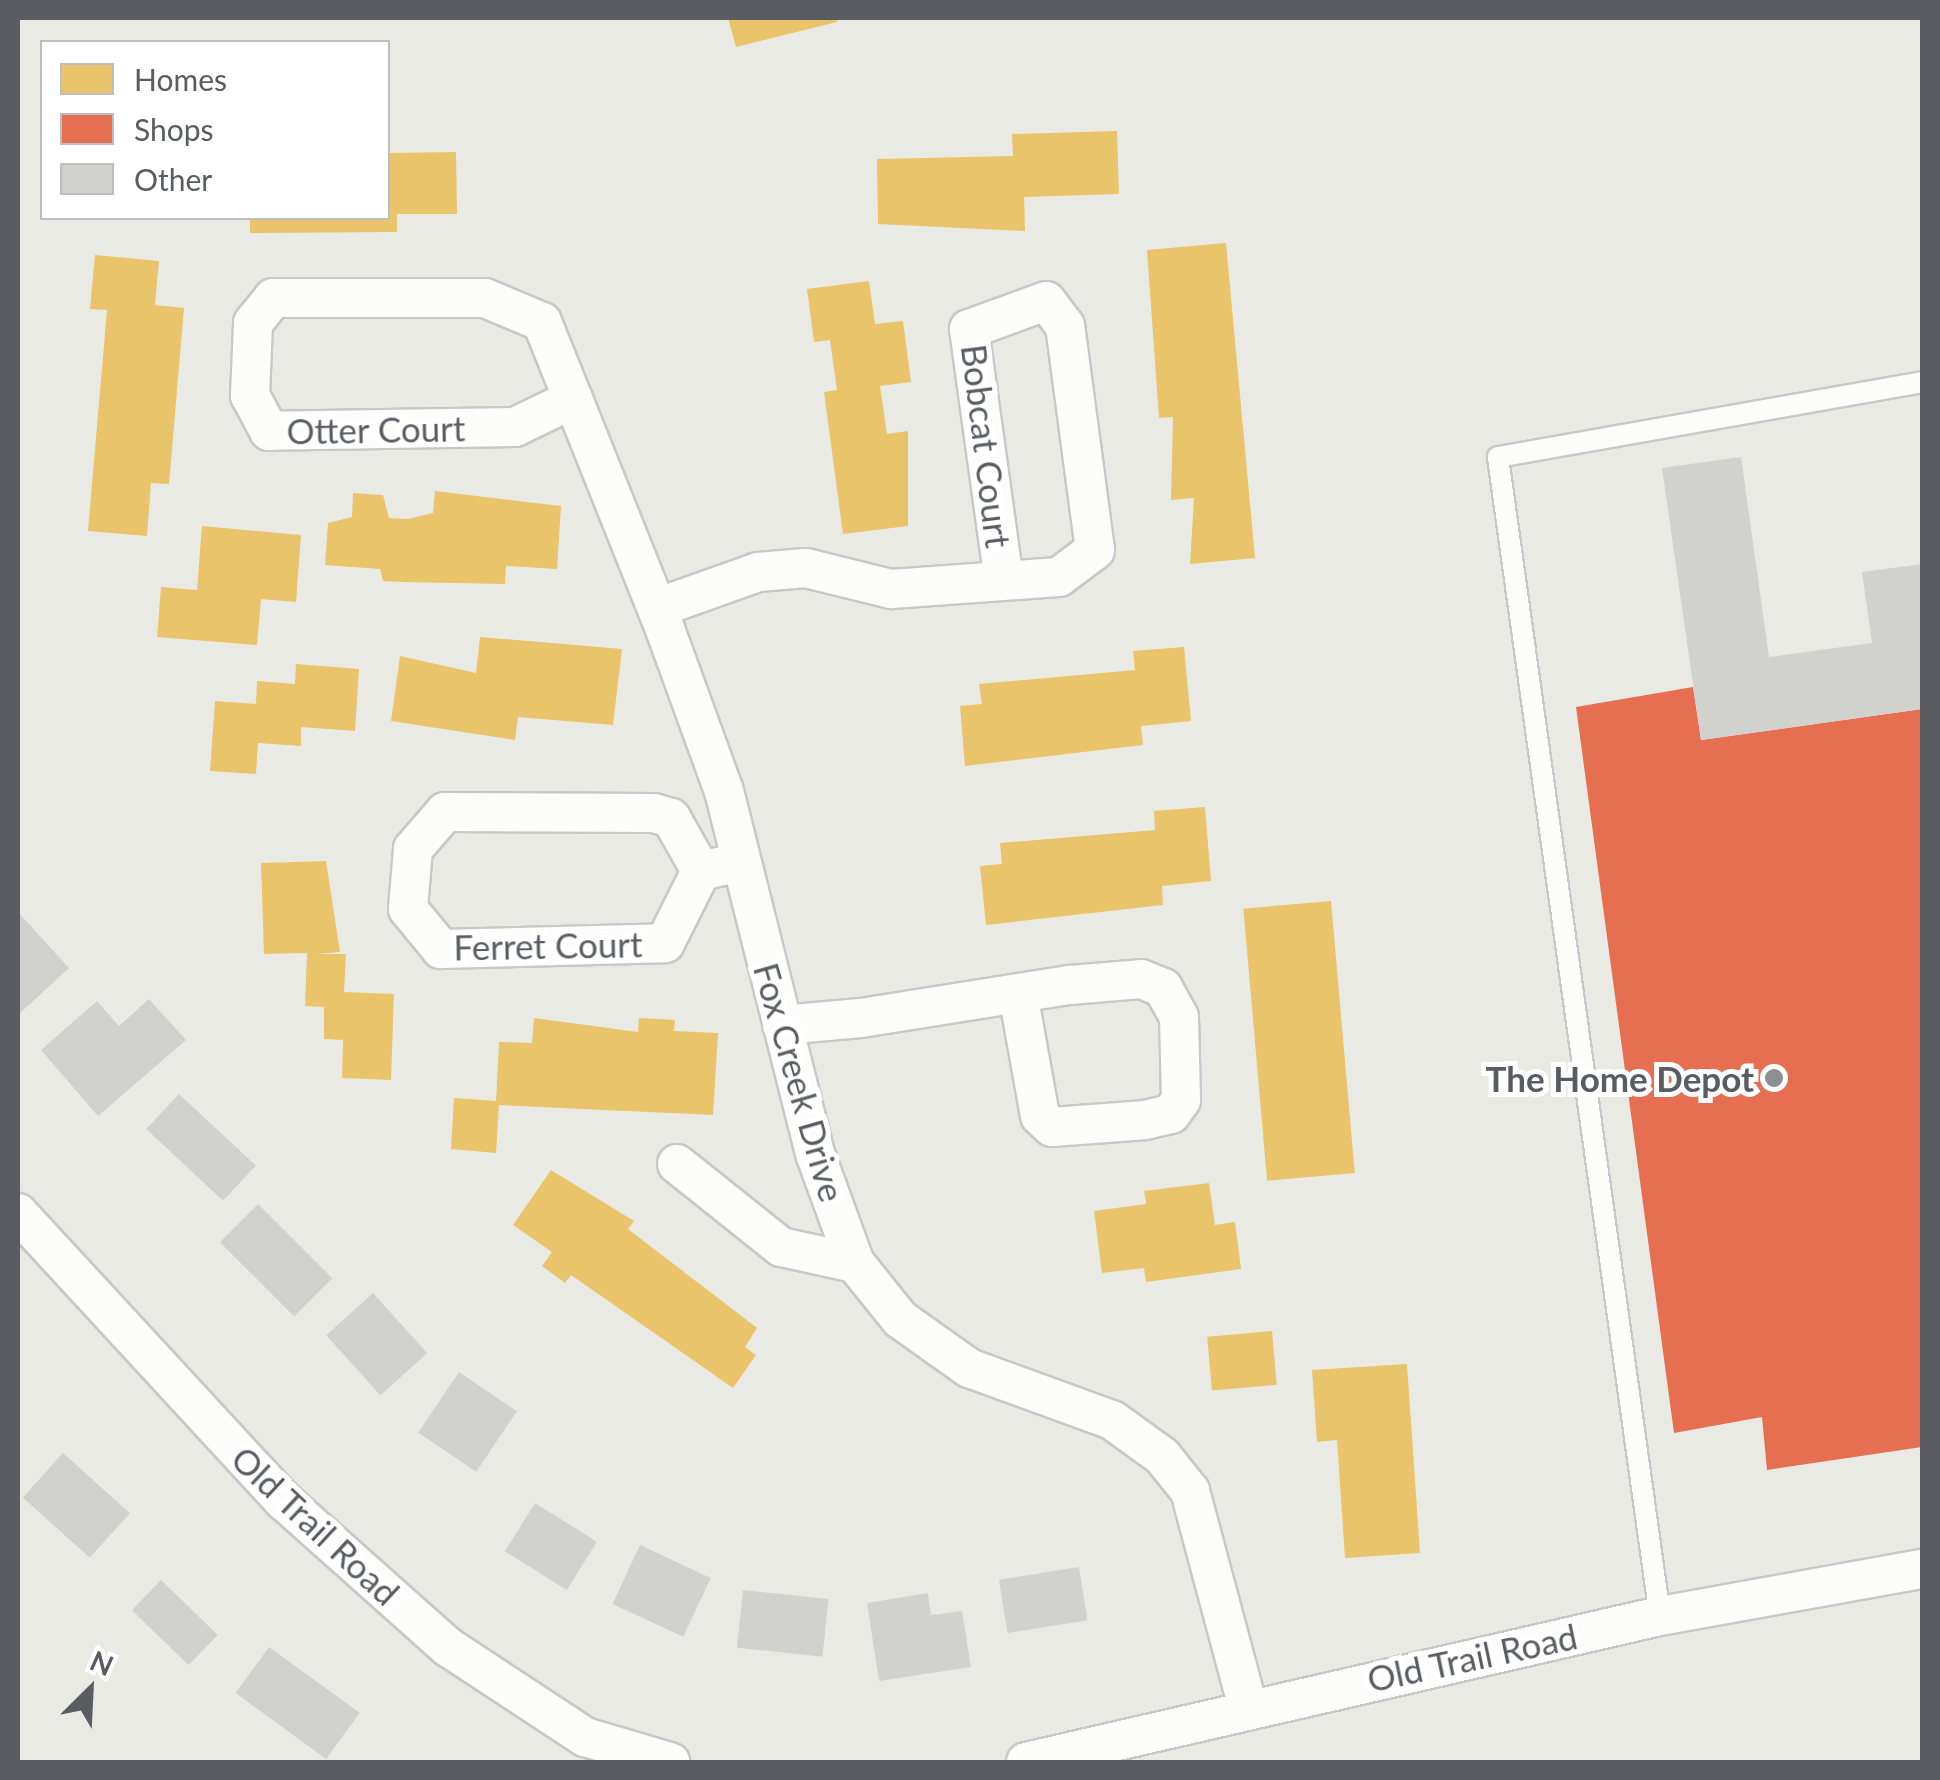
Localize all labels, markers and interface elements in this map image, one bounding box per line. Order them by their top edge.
legend [40,40,390,220]
text: Homes [134,61,227,97]
text: Shops [134,111,214,147]
text: Other [134,161,212,197]
street label: Bobcat Court [954,342,1020,550]
street label: Otter Court [286,406,466,452]
street label: Ferret Court [453,922,643,968]
street label: Fox Creek Drive [746,958,854,1206]
place label: The Home Depot [1486,1057,1754,1099]
marker: The Home Depot [1763,1067,1785,1089]
street label: Old Trail Road [223,1437,409,1613]
street label: Old Trail Road [1363,1614,1581,1700]
north arrow [40,1640,140,1740]
text: N [85,1643,119,1683]

